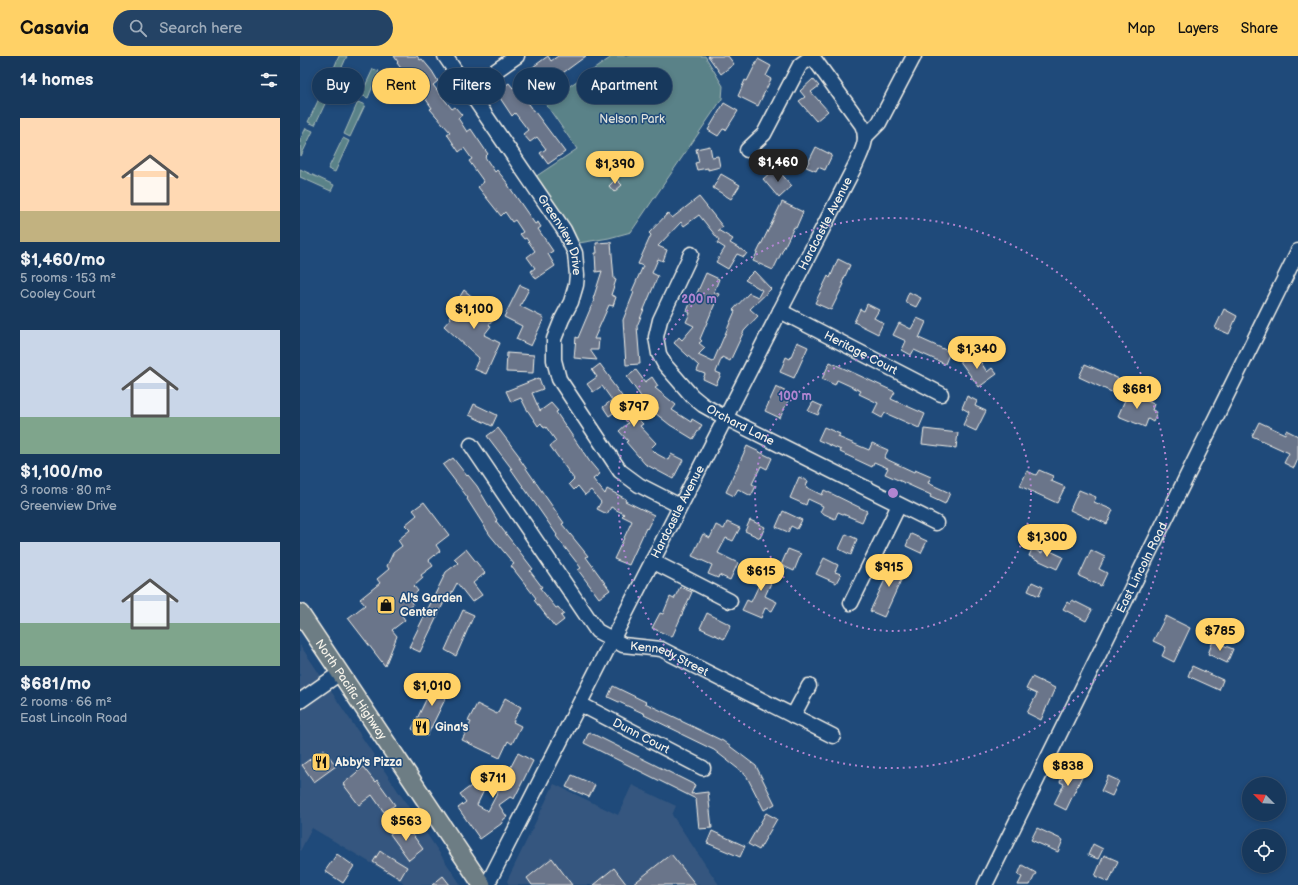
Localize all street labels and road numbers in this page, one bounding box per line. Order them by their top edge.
street label: Hardcastle Avenue [795,174,855,273]
street label: Greenview Drive [534,192,584,276]
street label: Heritage Court [822,328,900,378]
street label: Orchard Lane [704,401,777,449]
street label: Hardcastle Avenue [647,463,708,561]
street label: East Lincoln Road [1113,520,1170,615]
street label: North Pacific Highway [312,636,390,743]
street label: Kennedy Street [630,638,711,679]
street label: Dunn Court [610,715,673,757]

